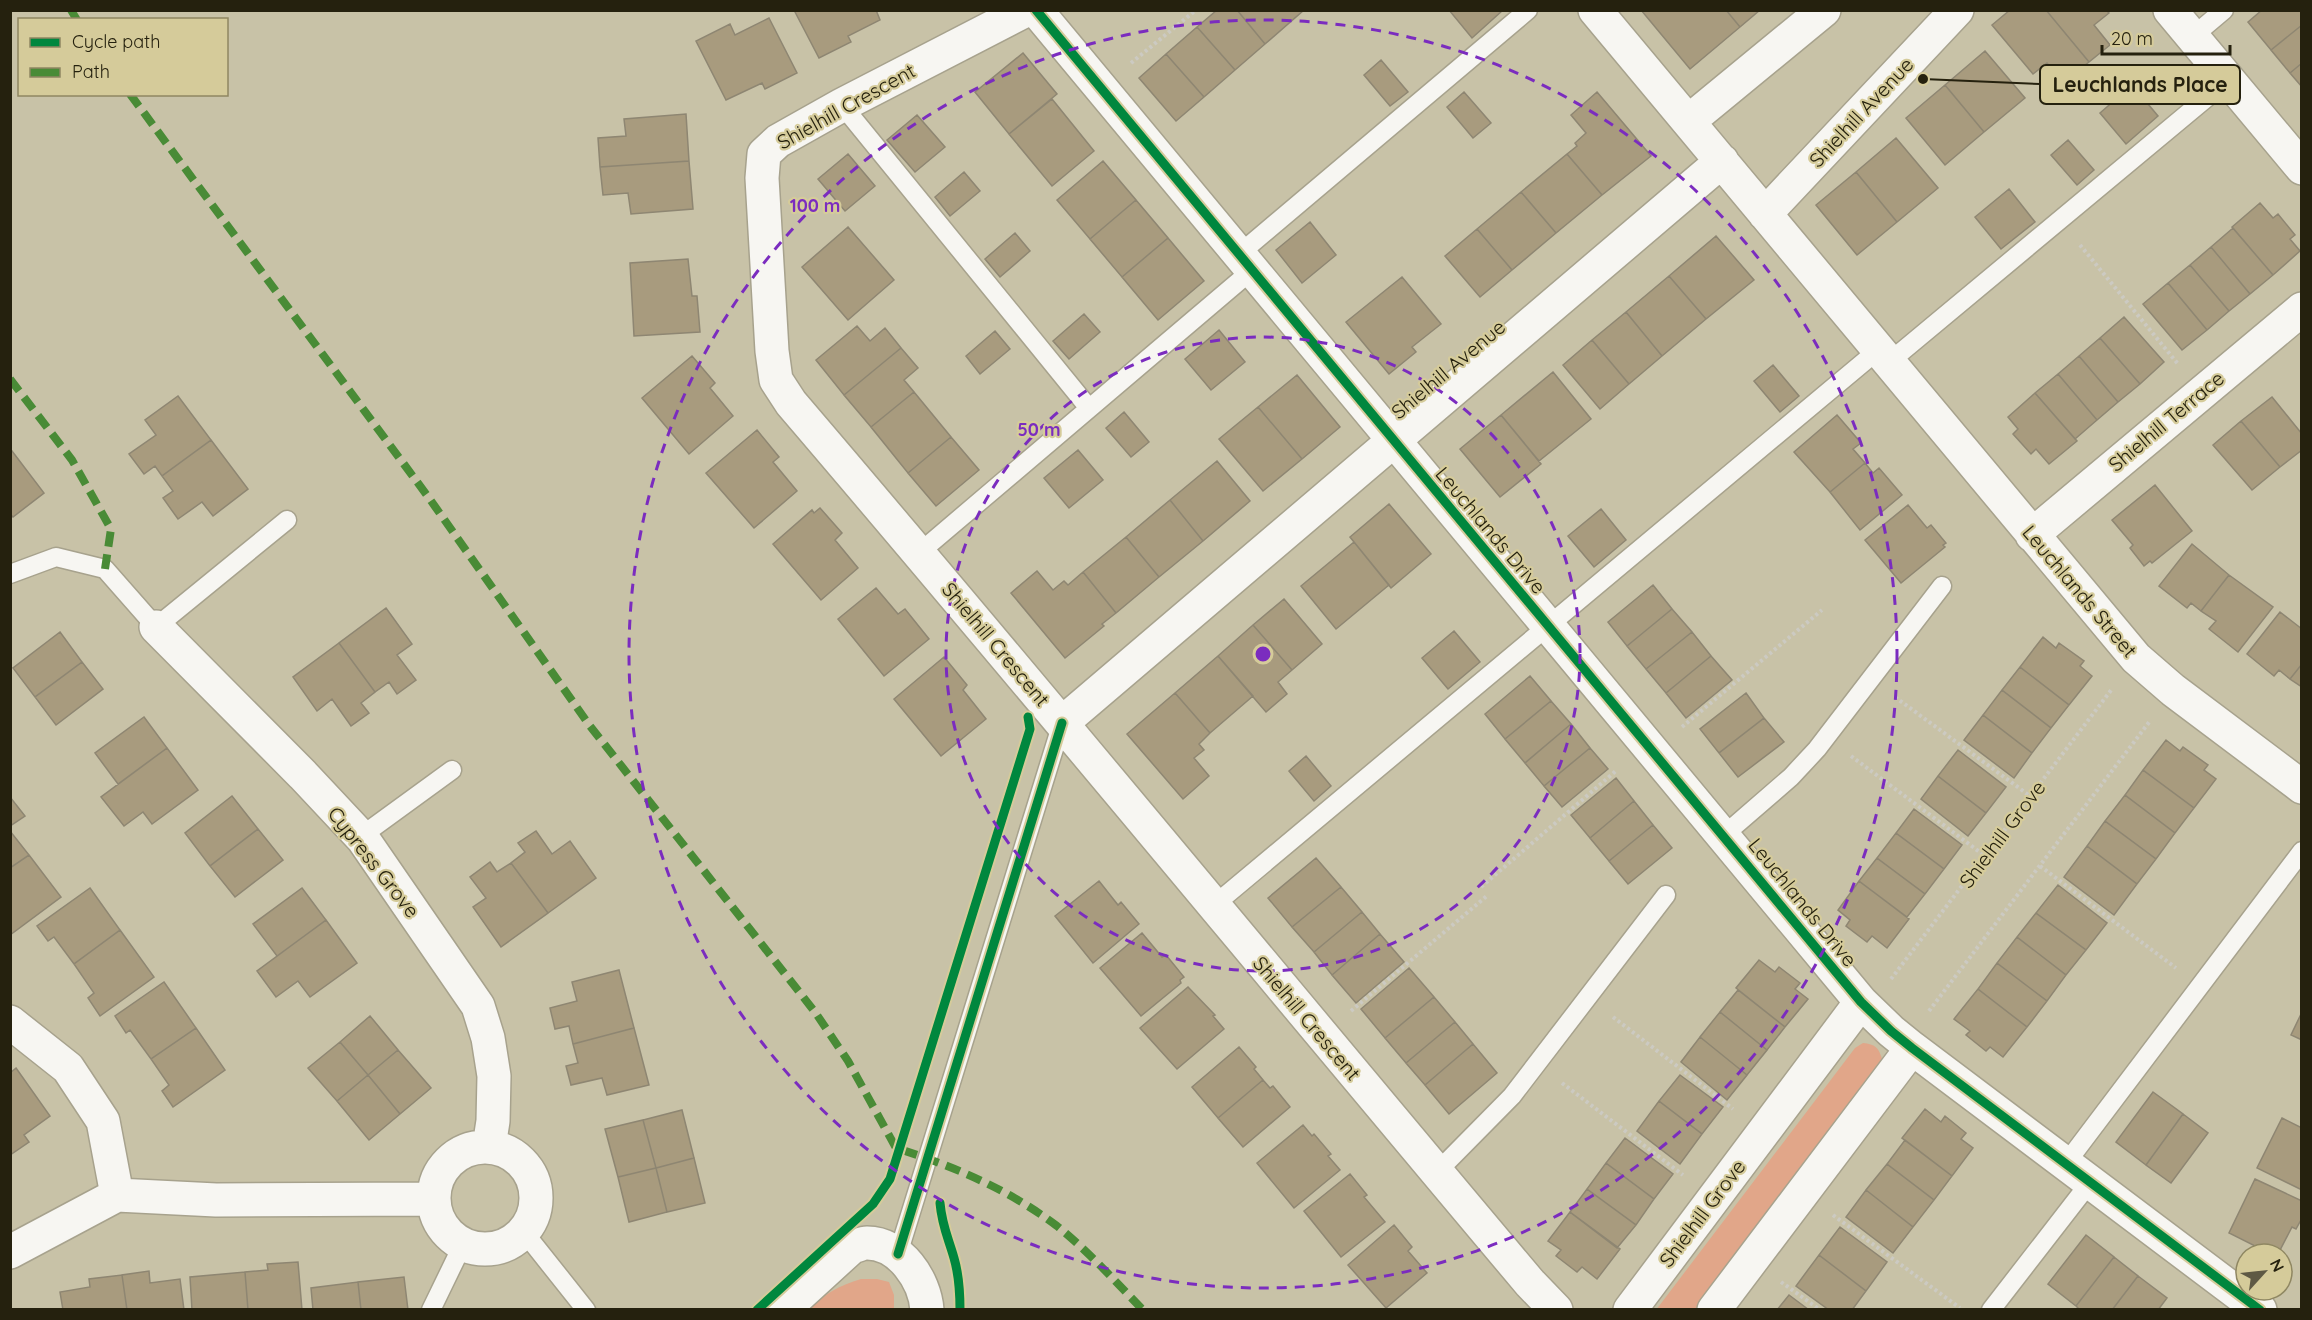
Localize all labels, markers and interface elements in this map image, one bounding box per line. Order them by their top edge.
legend [18,18,228,96]
scale bar [2102,18,2230,56]
text: 20 m [2111,27,2153,50]
text: Cycle path [72,30,160,53]
street label: Shielhill Avenue [1804,52,1918,172]
street label: Shielhill Crescent [773,58,920,154]
text: Path [72,60,110,83]
callout: Leuchlands Place [2040,65,2240,104]
text: Leuchlands Place [2052,71,2228,97]
text: 100 m [790,194,840,217]
street label: Shielhill Avenue [1386,314,1510,424]
street label: Shielhill Terrace [2103,365,2229,477]
text: 50 m [1017,418,1061,441]
street label: Leuchlands Drive [1431,461,1551,599]
street label: Leuchlands Street [2017,520,2143,662]
street label: Shielhill Crescent [937,577,1055,711]
centre of rings [1253,644,1273,664]
street label: Shielhill Grove [1954,775,2050,893]
street label: Cypress Grove [323,801,425,923]
street label: Leuchlands Drive [1743,833,1863,971]
street label: Shielhill Crescent [1248,951,1366,1085]
street label: Shielhill Grove [1654,1154,1750,1272]
north arrow [2234,1242,2294,1302]
text: N [2266,1255,2289,1275]

